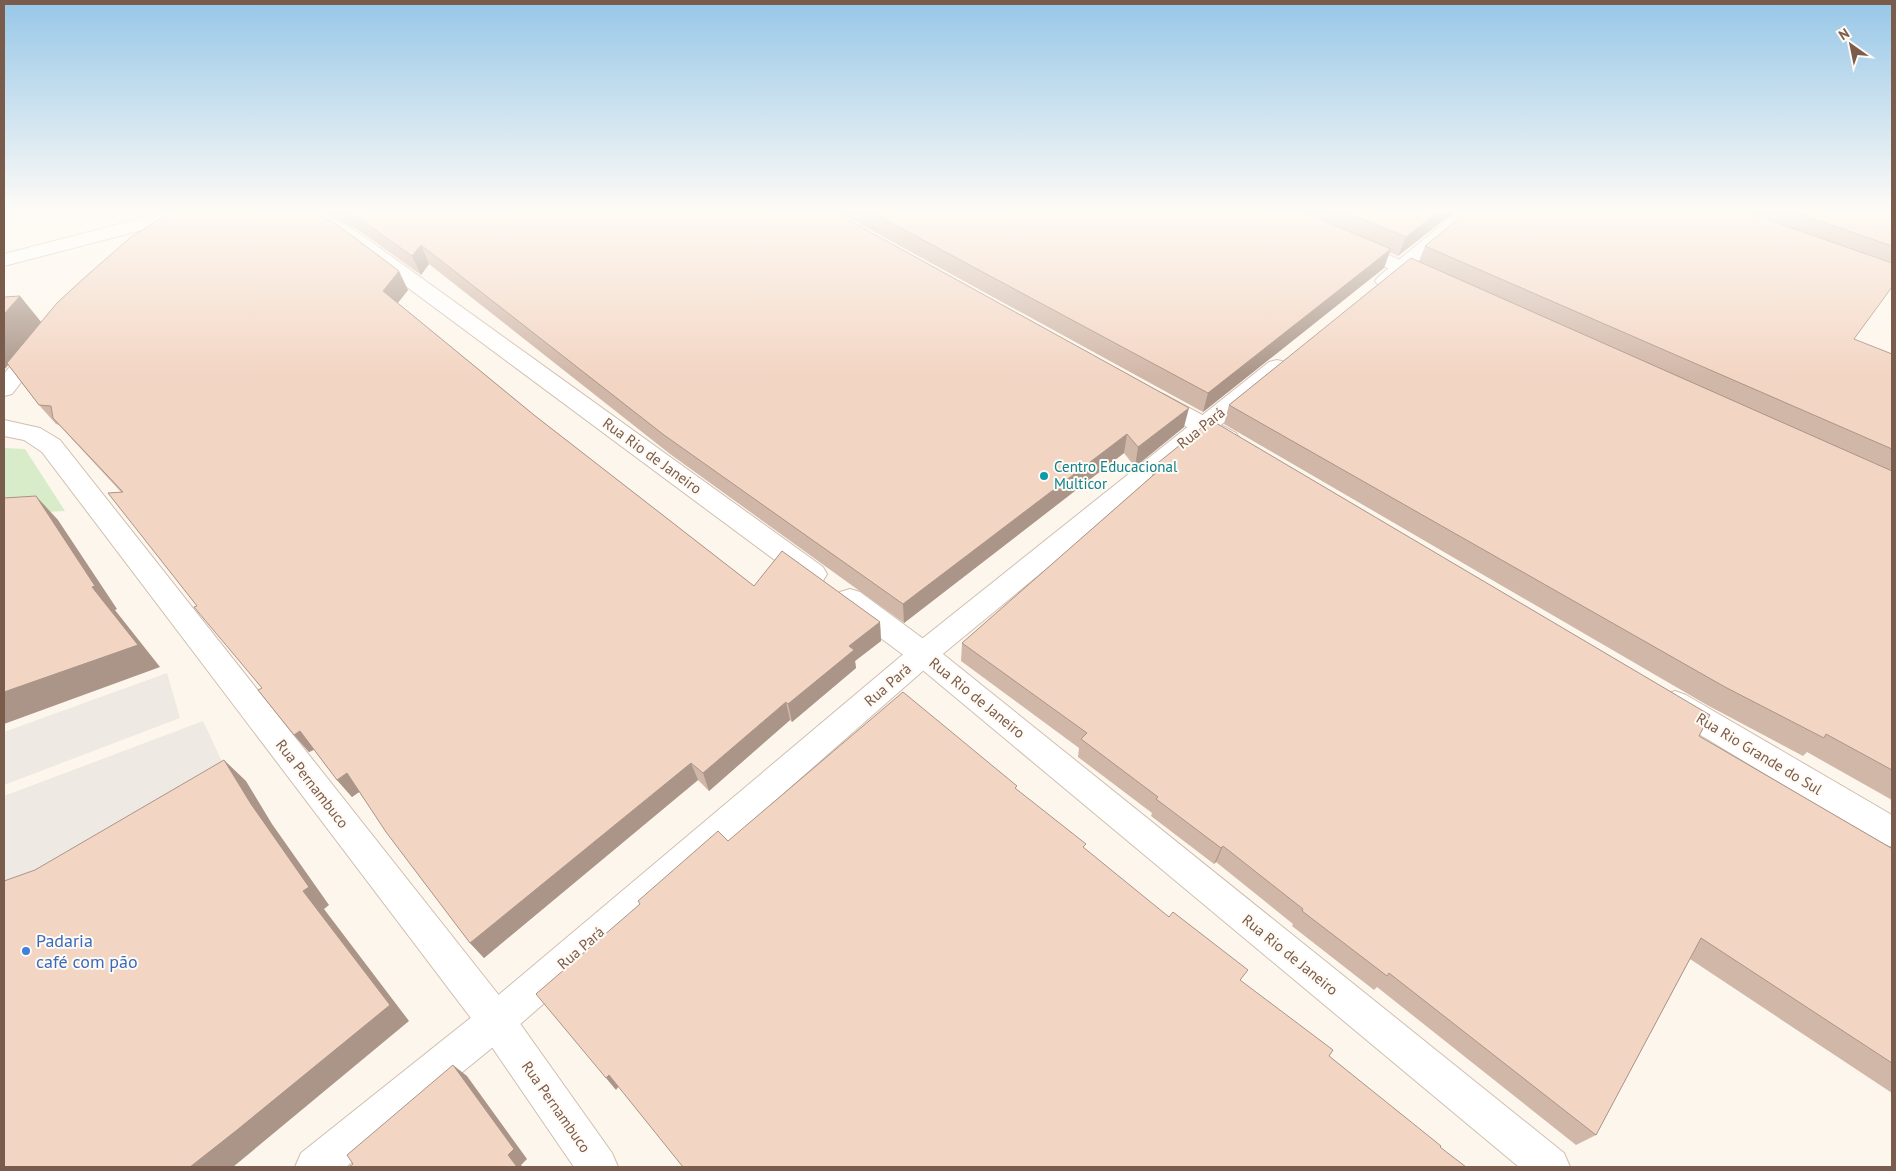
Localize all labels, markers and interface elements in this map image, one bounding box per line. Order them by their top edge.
north arrow [1826,20,1876,70]
text: N [1835,24,1853,44]
street label: Rua Pará [1173,403,1228,453]
street label: Rua Rio de Janeiro [599,413,706,498]
place label: Centro Educacional Multicor [1054,457,1178,493]
marker: Centro Educacional Multicor [1038,470,1050,482]
street label: Rua Rio de Janeiro [926,653,1029,742]
street label: Rua Pará [860,659,915,710]
street label: Rua Rio Grande do Sul [1693,708,1826,799]
street label: Rua Pernambuco [272,736,353,832]
street label: Rua Rio de Janeiro [1239,910,1342,999]
street label: Rua Pará [553,922,608,973]
place label: Padaria café com pão [36,929,138,973]
marker: Padaria café com pão [20,945,32,957]
street label: Rua Pernambuco [518,1057,595,1156]

